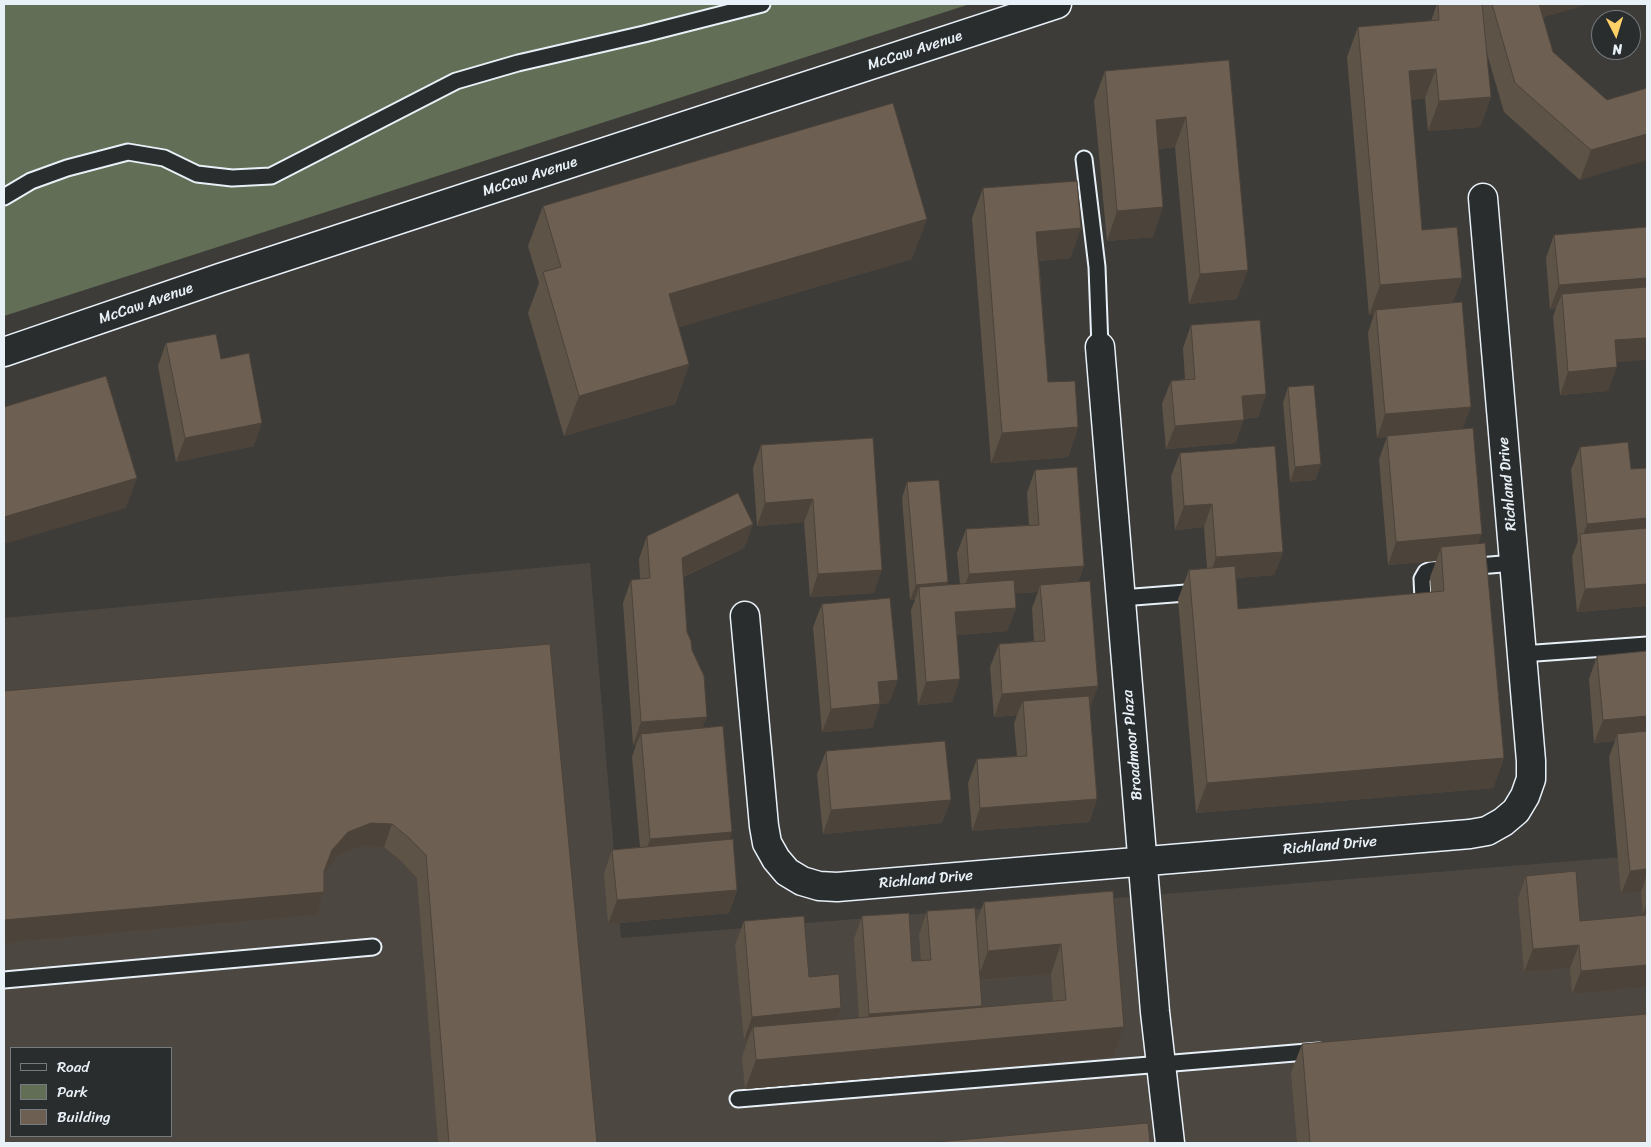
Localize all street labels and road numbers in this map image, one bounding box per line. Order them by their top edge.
street label: McCaw Avenue [865,27,965,75]
street label: McCaw Avenue [480,153,580,201]
street label: McCaw Avenue [96,279,196,329]
street label: Richland Drive [1495,436,1521,532]
street label: Broadmoor Plaza [1119,689,1147,801]
street label: Richland Drive [1282,833,1378,859]
street label: Richland Drive [878,867,974,893]

